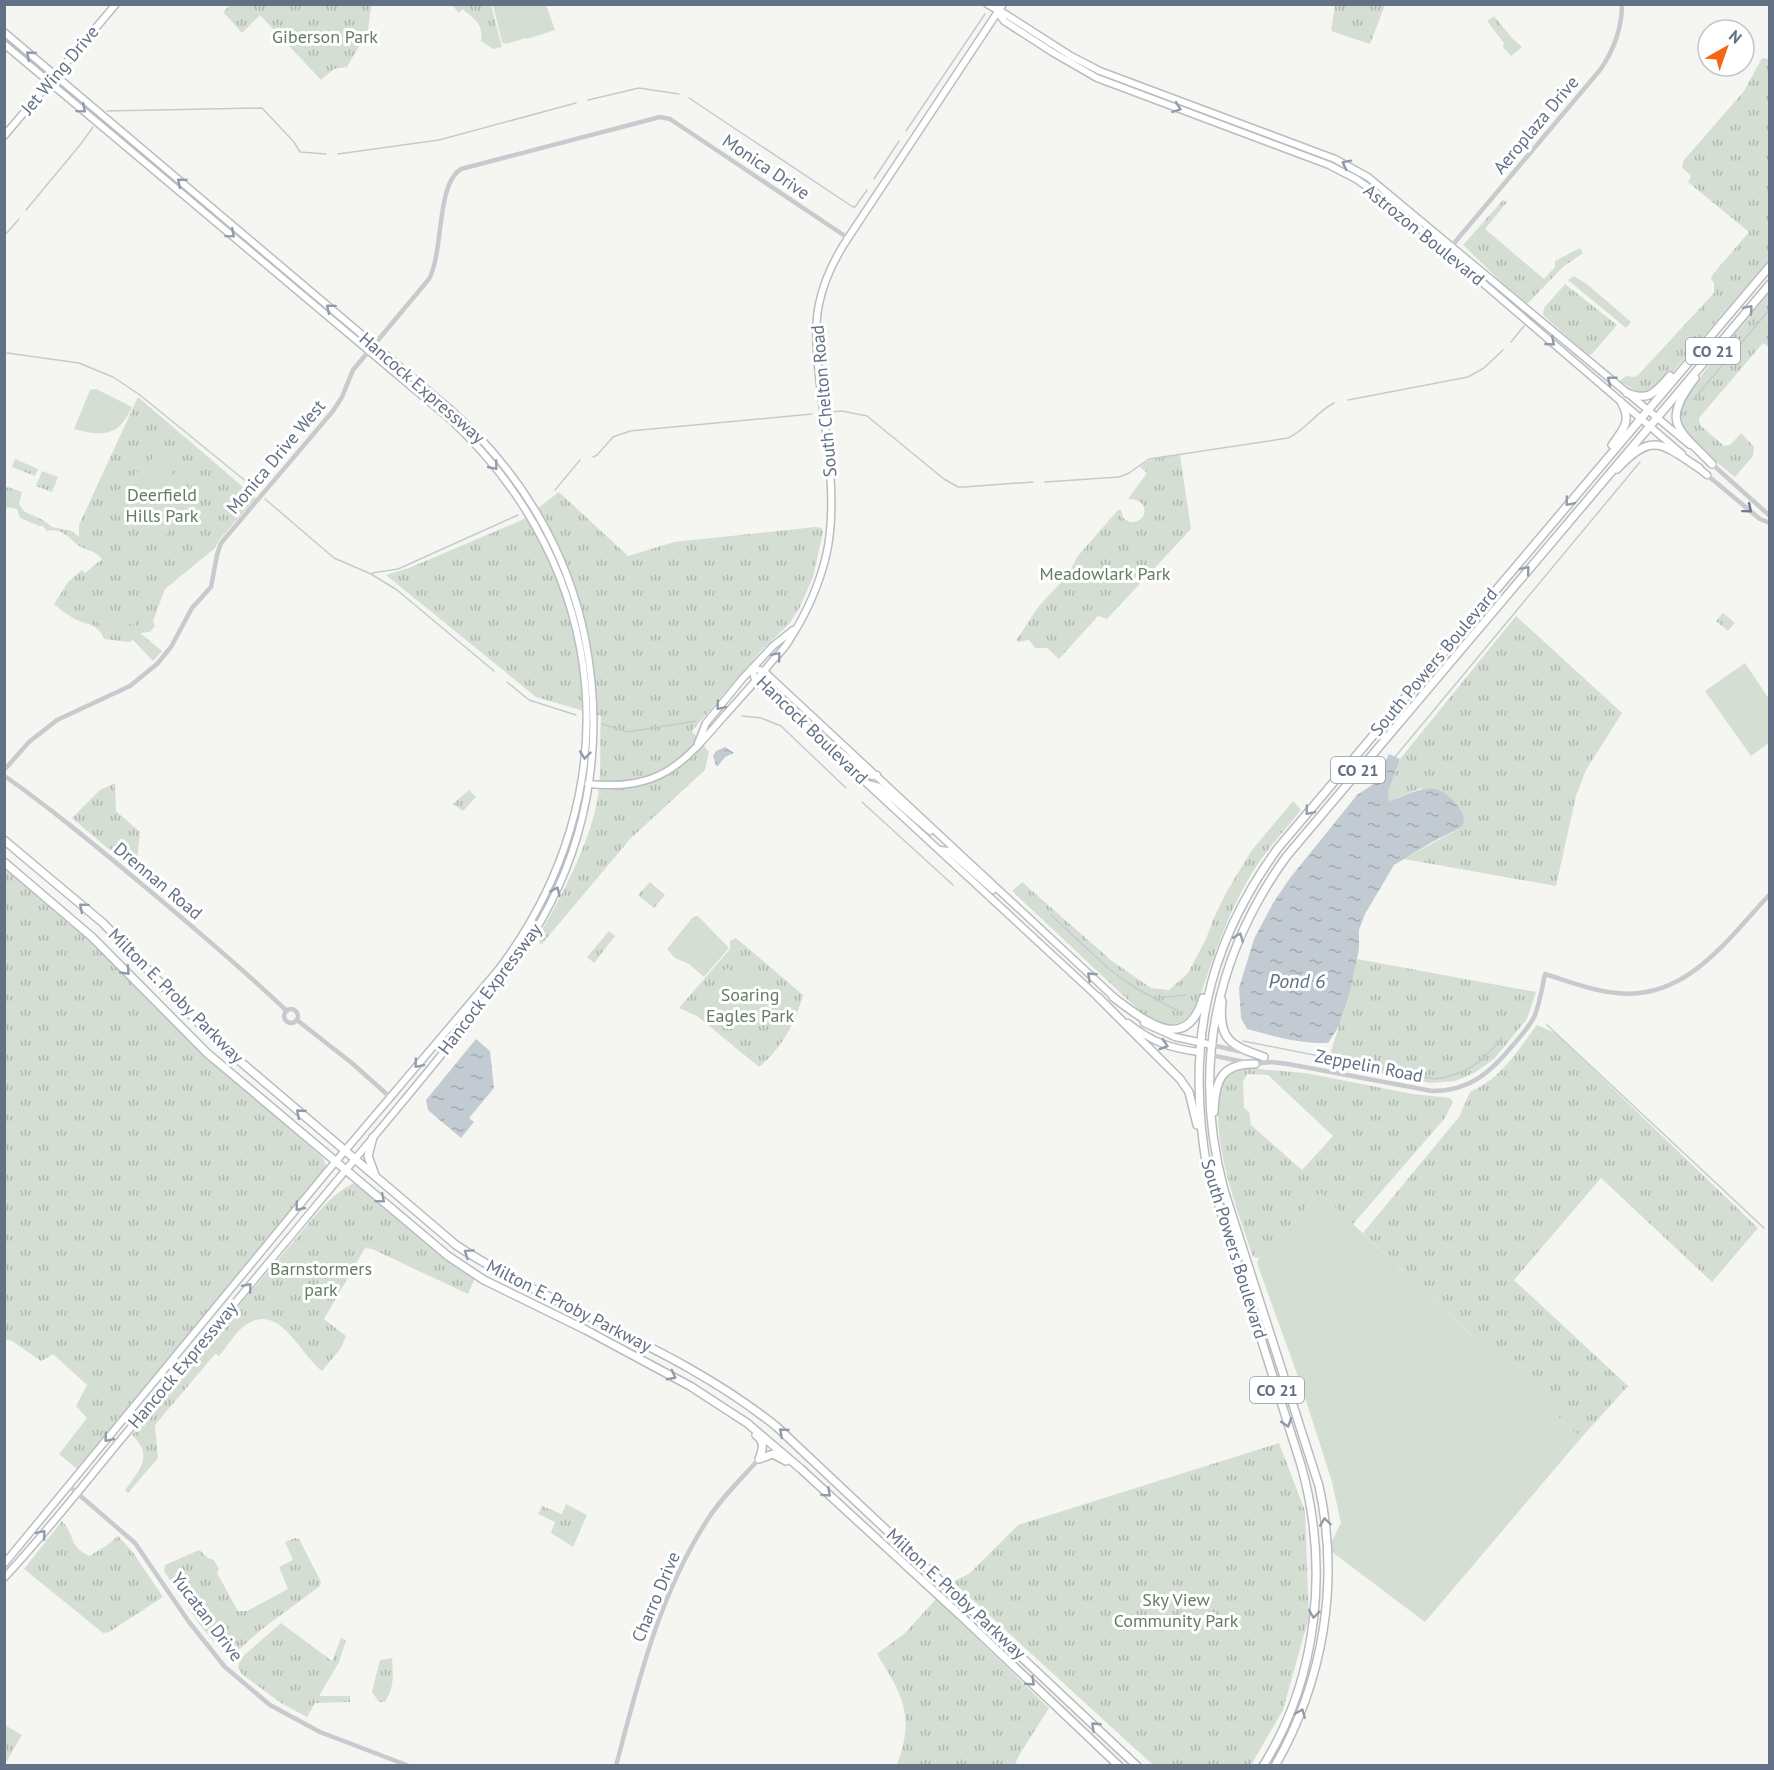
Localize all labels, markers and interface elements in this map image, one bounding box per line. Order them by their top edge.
north arrow [1696,18,1756,78]
street label: Jet Wing Drive [15,20,104,120]
park label: Giberson Park [272,25,378,48]
text: N [1725,25,1746,48]
one-way arrow [26,51,37,62]
street label: Aeroplaza Drive [1488,71,1583,179]
one-way arrow [1171,101,1182,113]
one-way arrow [75,102,86,113]
street label: Monica Drive [718,129,814,204]
one-way arrow [1341,160,1352,172]
one-way arrow [177,178,188,189]
street label: Astrozon Boulevard [1359,179,1489,290]
one-way arrow [224,227,235,238]
one-way arrow [326,304,337,315]
one-way arrow [1741,305,1752,316]
street label: South Chelton Road [805,324,842,478]
street label: Hancock Expressway [355,327,490,449]
one-way arrow [1544,334,1555,345]
road number: CO 21 [1686,338,1740,364]
one-way arrow [1607,376,1618,387]
street label: Monica Drive West [221,395,330,519]
one-way arrow [487,459,498,470]
park label: Deerfield Hills Park [126,483,199,527]
one-way arrow [1565,495,1576,506]
one-way arrow [1741,502,1752,513]
park label: Meadowlark Park [1040,562,1171,585]
one-way arrow [1519,566,1530,577]
street label: South Powers Boulevard [1365,583,1502,740]
one-way arrow [770,652,781,663]
street label: Hancock Boulevard [752,670,873,789]
one-way arrow [716,699,727,710]
one-way arrow [579,751,592,760]
road number: CO 21 [1331,757,1385,783]
one-way arrow [1305,804,1316,815]
street label: Drennan Road [109,837,207,924]
one-way arrow [549,887,561,898]
one-way arrow [79,903,90,914]
street label: Hancock Expressway [433,918,547,1059]
street label: Milton E. Proby Parkway [104,923,249,1069]
one-way arrow [1232,933,1244,944]
one-way arrow [119,965,130,975]
water label: Pond 6 [1269,968,1325,994]
one-way arrow [1087,972,1098,983]
park label: Soaring Eagles Park [706,983,794,1027]
one-way arrow [1158,1037,1169,1050]
street label: Zeppelin Road [1313,1044,1425,1087]
one-way arrow [414,1057,425,1068]
one-way arrow [296,1109,307,1120]
street label: South Powers Boulevard [1196,1156,1273,1341]
one-way arrow [374,1192,385,1203]
one-way arrow [295,1200,306,1211]
one-way arrow [464,1249,474,1261]
street label: Milton E. Proby Parkway [483,1254,656,1357]
park label: Barnstormers park [270,1257,372,1301]
one-way arrow [240,1283,251,1294]
street label: Hancock Expressway [123,1296,243,1433]
one-way arrow [665,1369,676,1380]
road number: CO 21 [1250,1377,1304,1403]
one-way arrow [1280,1417,1293,1428]
one-way arrow [779,1428,790,1439]
one-way arrow [105,1431,116,1442]
one-way arrow [820,1486,830,1497]
one-way arrow [1320,1517,1332,1526]
street label: Milton E. Proby Parkway [882,1523,1031,1665]
one-way arrow [35,1530,46,1541]
street label: Charro Drive [626,1548,685,1646]
street label: Yucatan Drive [166,1568,248,1666]
park label: Sky View Community Park [1114,1588,1239,1632]
one-way arrow [1308,1610,1321,1619]
one-way arrow [1024,1675,1035,1686]
one-way arrow [1294,1708,1306,1719]
one-way arrow [1092,1722,1102,1733]

